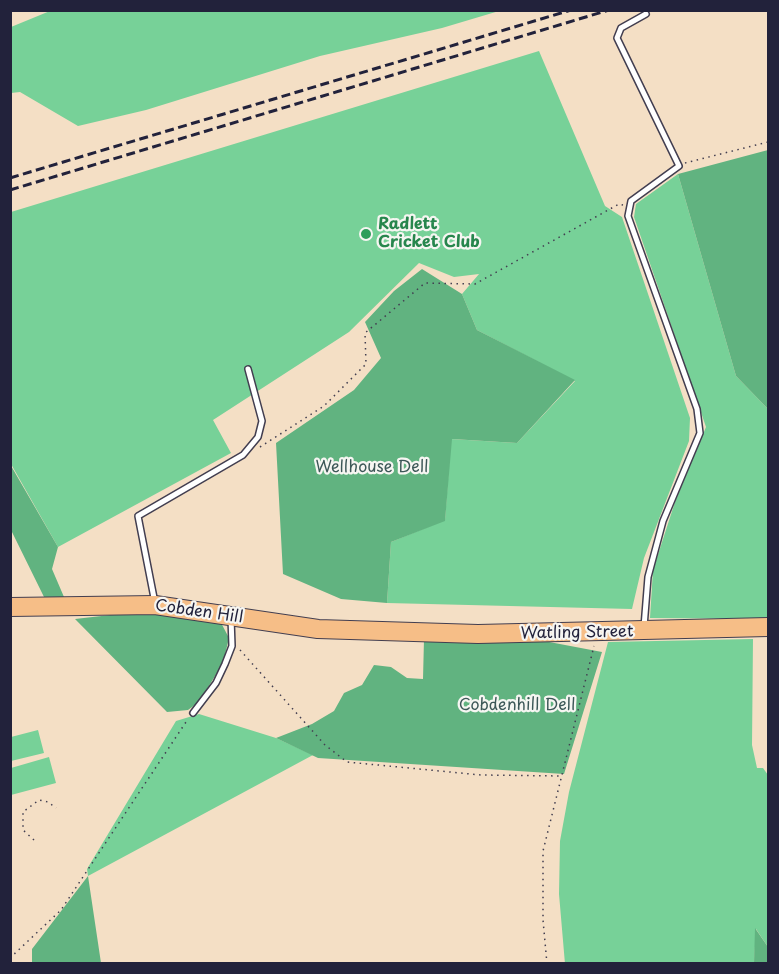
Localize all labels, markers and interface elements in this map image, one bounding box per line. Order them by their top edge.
place label: Radlett Cricket Club [378,215,480,253]
marker: Radlett Cricket Club [359,227,373,241]
park label: Wellhouse Dell [316,458,428,478]
street label: Cobden Hill [154,596,244,628]
street label: Watling Street [520,622,634,644]
park label: Cobdenhill Dell [459,696,575,716]

